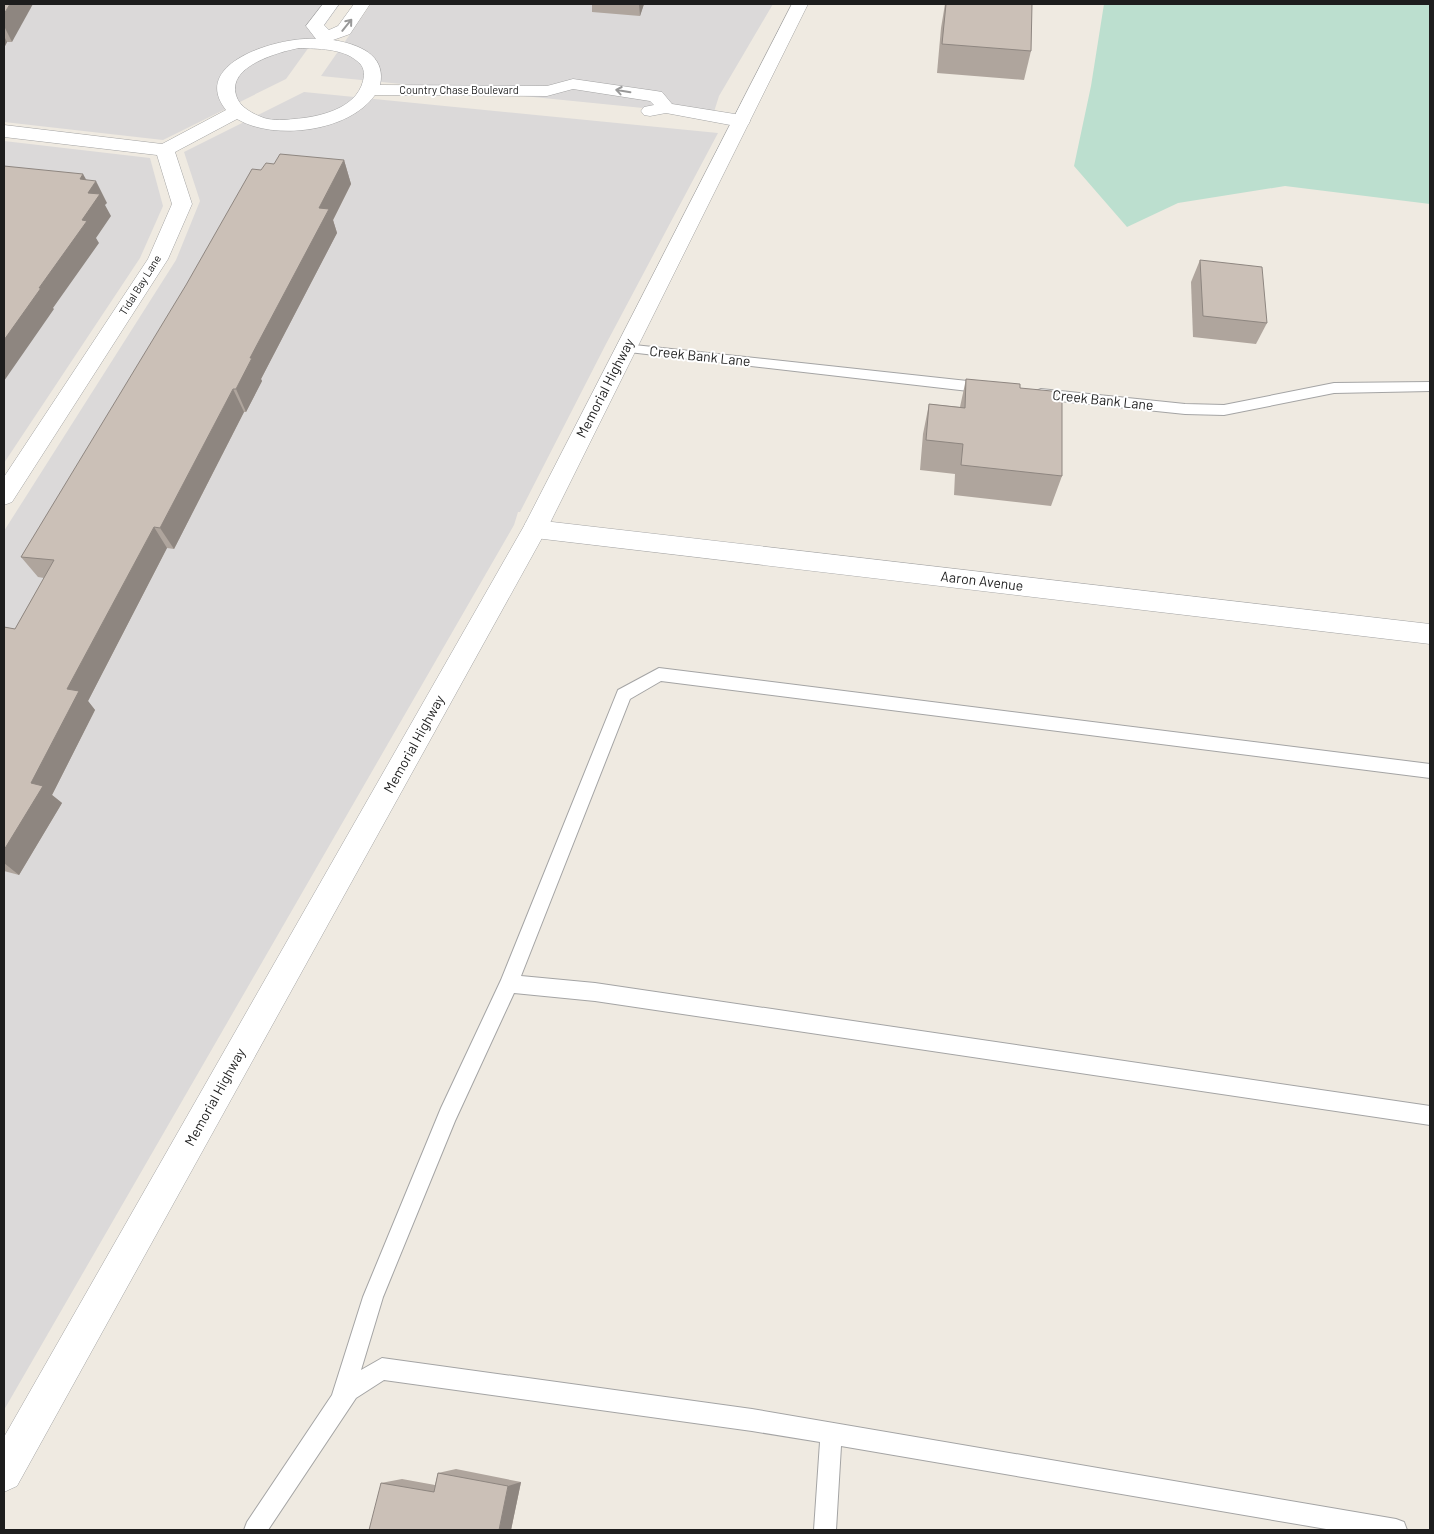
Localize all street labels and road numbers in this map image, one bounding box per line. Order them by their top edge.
street label: Country Chase Boulevard [399,83,519,96]
street label: Tidal Bay Lane [116,252,163,317]
street label: Memorial Highway [572,335,637,440]
street label: Creek Bank Lane [649,342,751,369]
street label: Creek Bank Lane [1052,386,1154,413]
street label: Aaron Avenue [940,567,1024,594]
street label: Memorial Highway [380,691,448,796]
street label: Memorial Highway [181,1044,249,1149]

